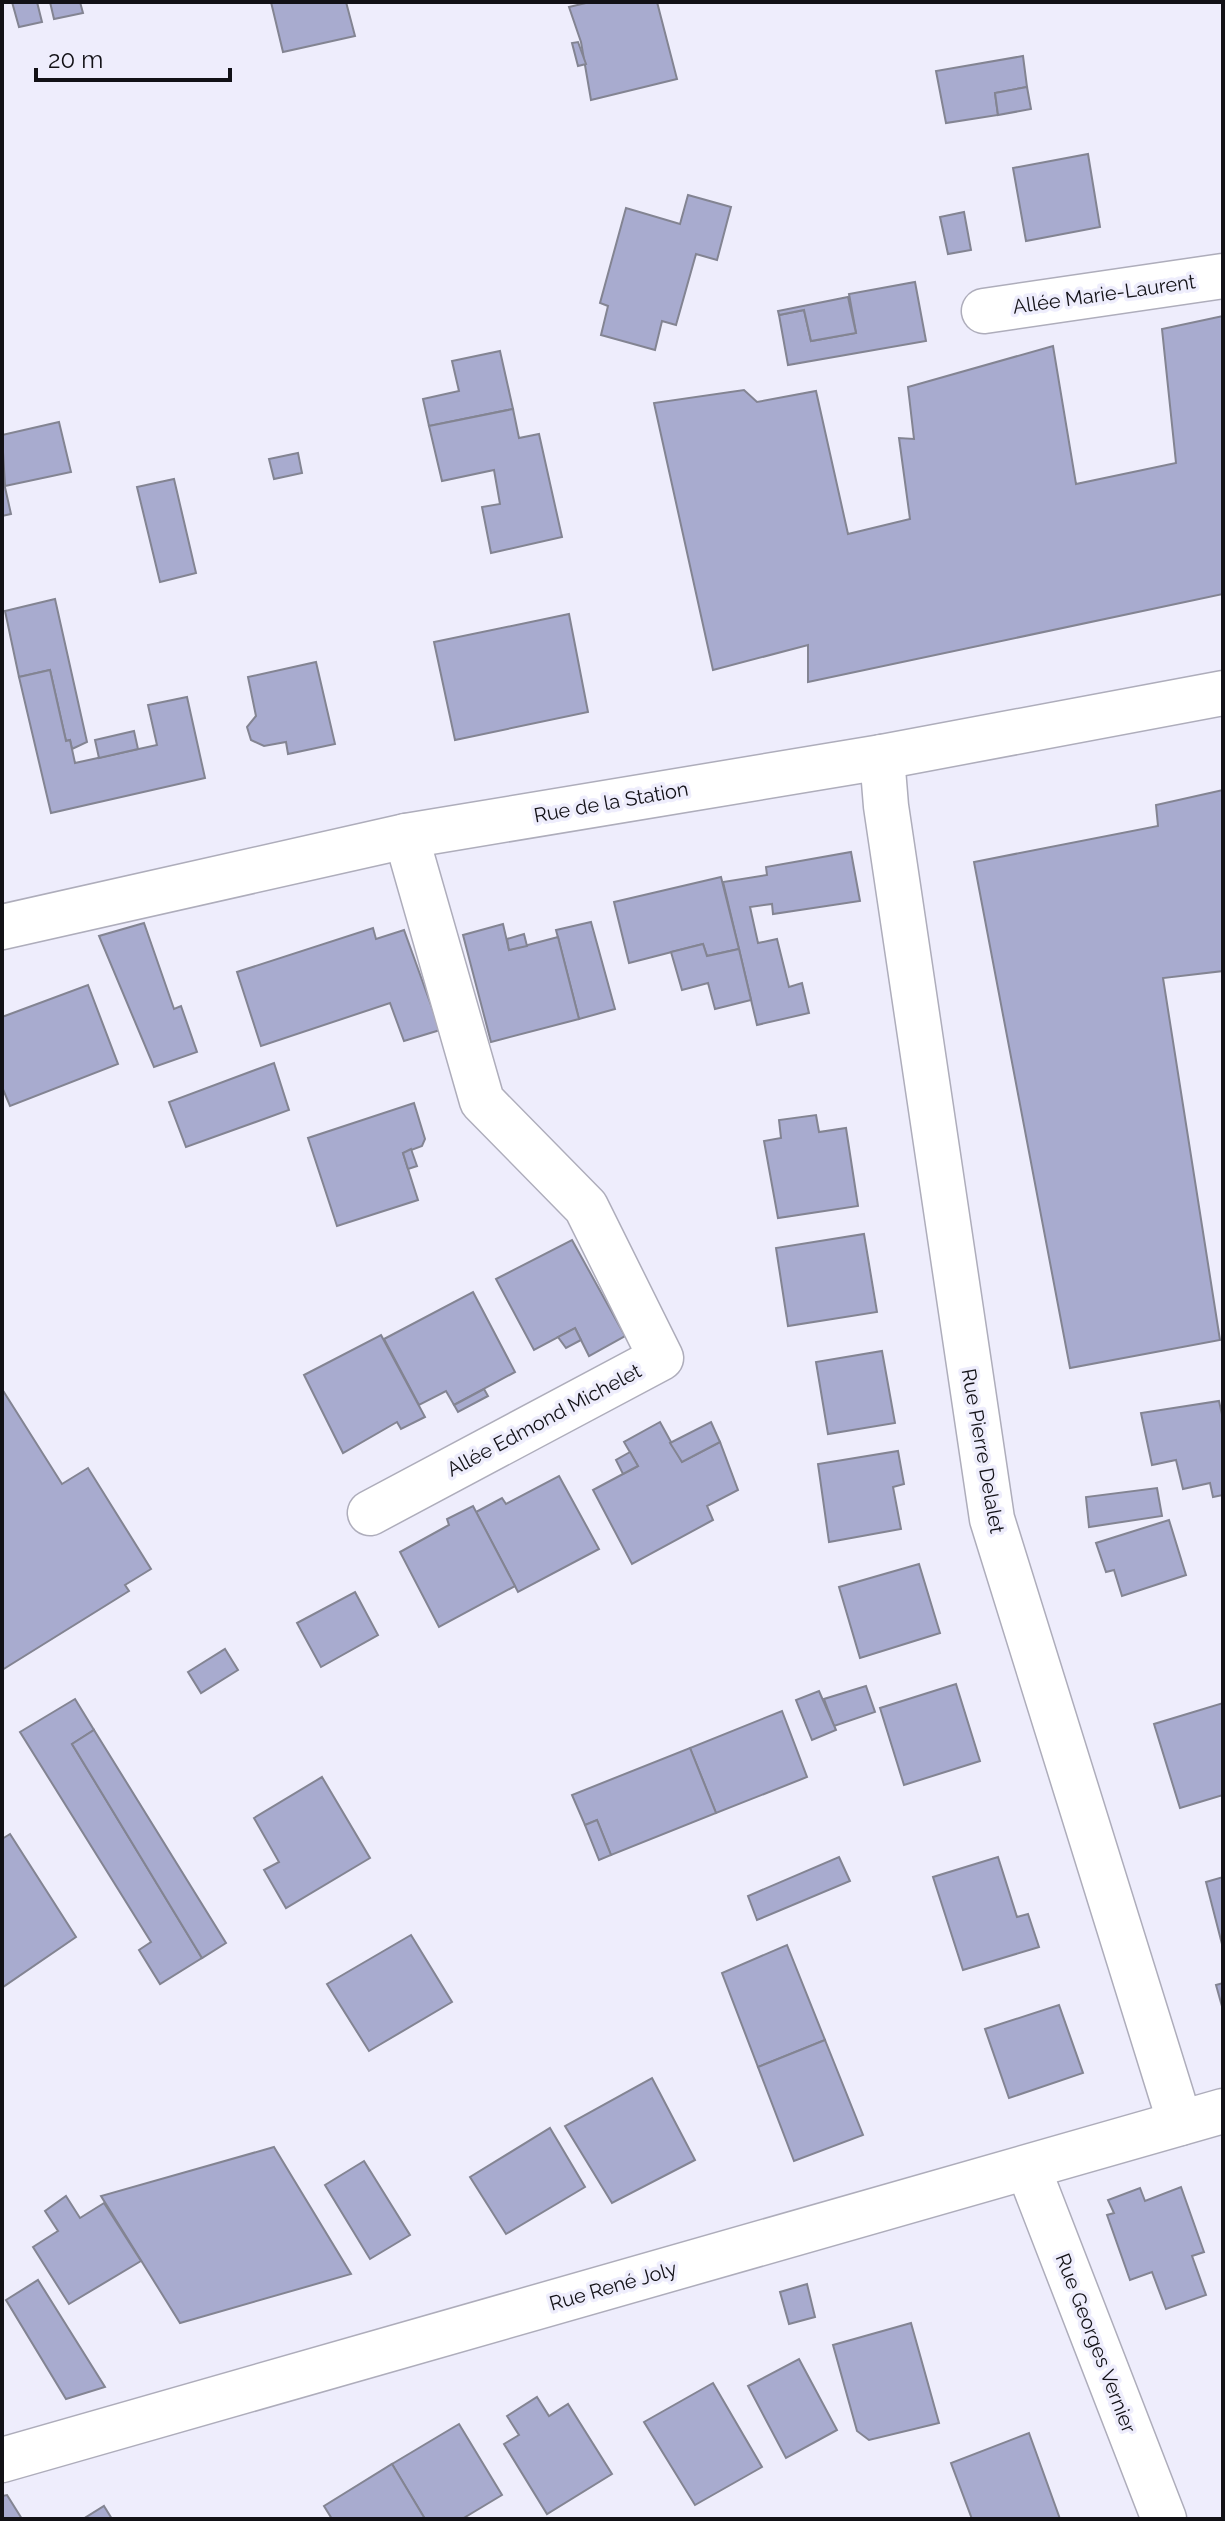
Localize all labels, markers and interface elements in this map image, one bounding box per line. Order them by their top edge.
scale bar [36,32,230,82]
text: 20 m [48,45,103,74]
street label: Allée Marie-Laurent [1011,269,1197,319]
street label: Rue de la Station [532,777,690,827]
street label: Allée Edmond Michelet [443,1358,646,1482]
street label: Rue Pierre Delalet [957,1367,1009,1536]
street label: Rue Georges Vernier [1051,2250,1141,2436]
street label: Rue René Joly [547,2256,680,2316]

